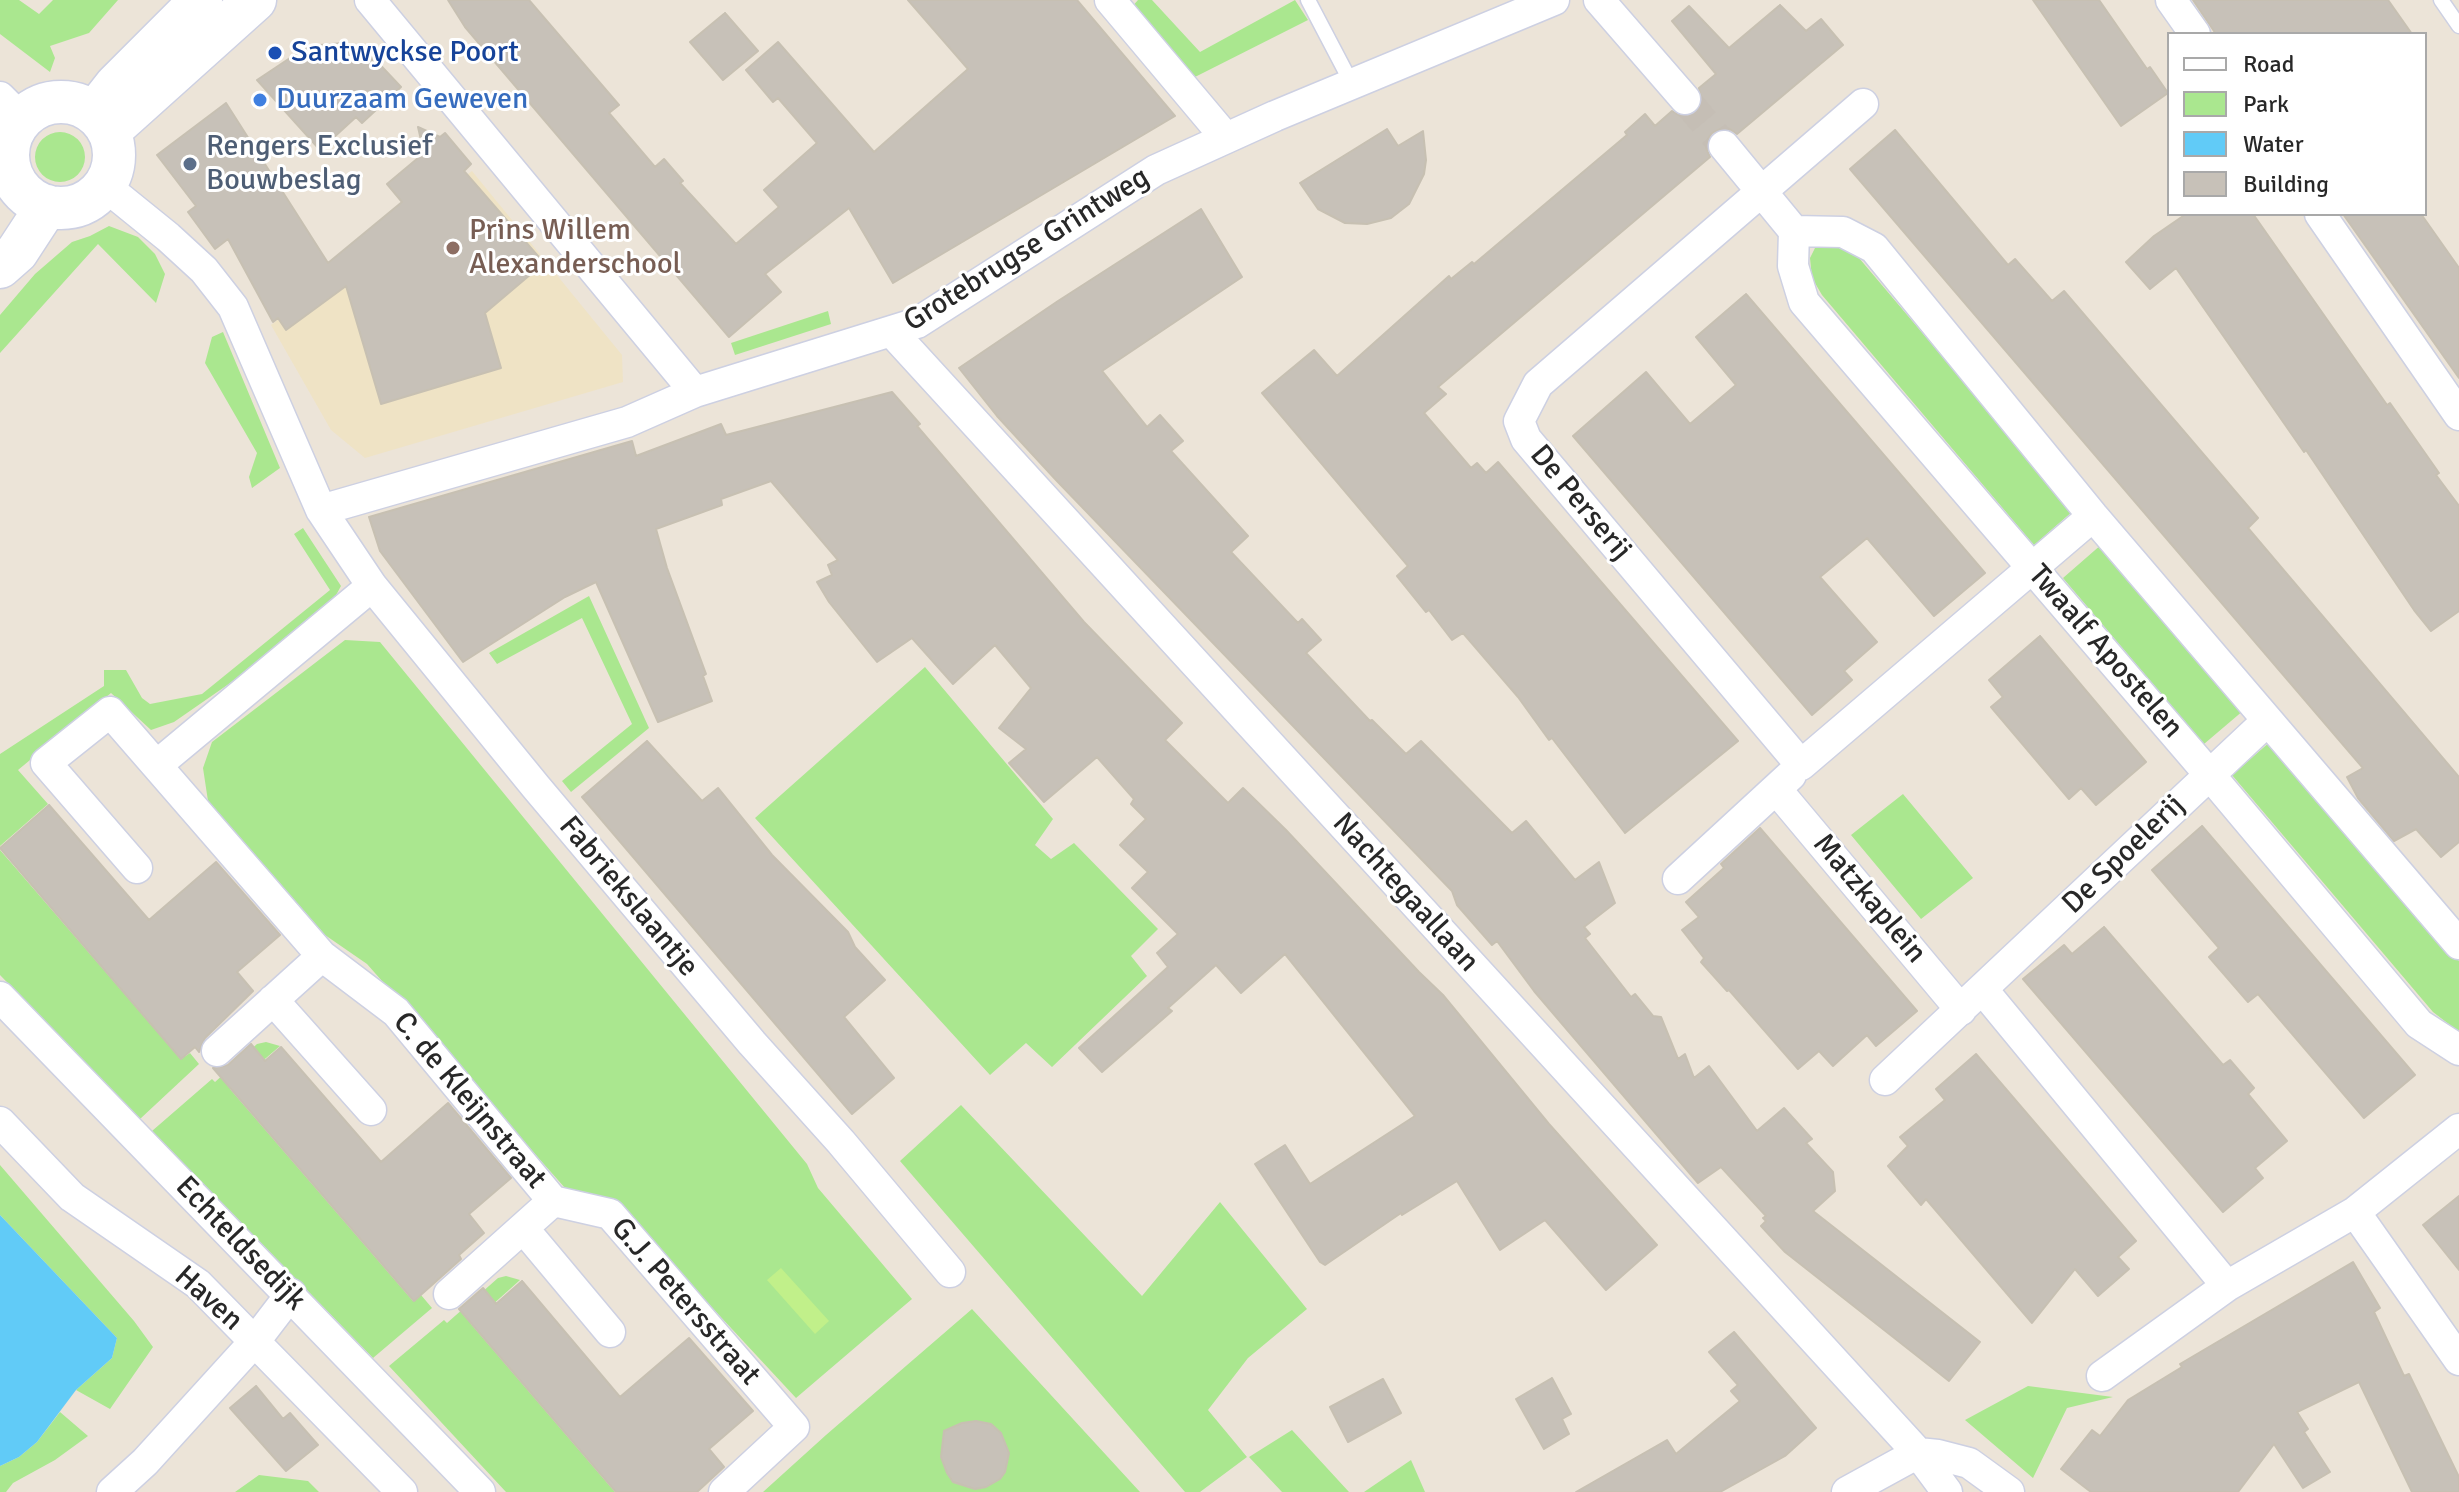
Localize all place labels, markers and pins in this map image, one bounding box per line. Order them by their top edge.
place label: Santwyckse Poort [291,35,519,71]
marker: Santwyckse Poort [266,44,284,62]
place label: Duurzaam Geweven [276,82,528,118]
marker: Duurzaam Geweven [251,91,269,109]
place label: Rengers Exclusief Bouwbeslag [206,129,432,200]
marker: Rengers Exclusief Bouwbeslag [181,155,199,173]
place label: Prins Willem Alexanderschool [469,213,681,284]
marker: Prins Willem Alexanderschool [444,239,462,257]

